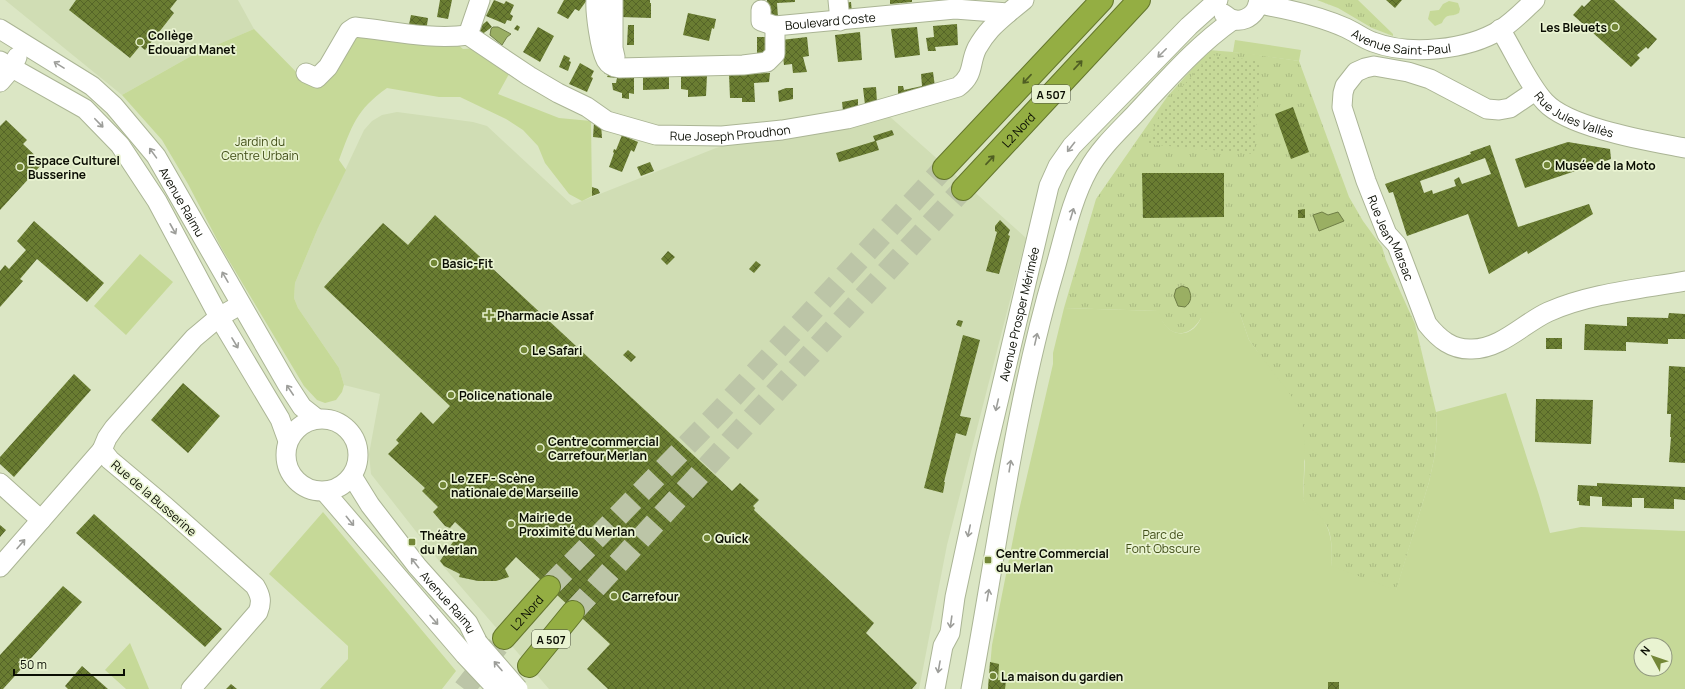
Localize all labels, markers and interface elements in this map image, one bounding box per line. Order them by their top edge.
street label: Boulevard Coste [784,8,876,34]
place label: Les Bleuets [1540,19,1607,36]
marker: Les Bleuets [1610,22,1620,32]
street label: Avenue Saint-Paul [1349,24,1452,58]
place label: Collège Edouard Manet [148,27,236,58]
marker: Collège Edouard Manet [135,37,145,47]
one-way arrow [1157,49,1167,58]
one-way arrow [1074,60,1083,70]
one-way arrow [54,61,65,69]
one-way arrow [1023,74,1032,84]
road number: A 507 [1032,85,1070,103]
street label: Rue Jules Vallès [1531,88,1616,141]
street label: L2 Nord [998,109,1039,151]
one-way arrow [94,118,104,128]
street label: Rue Joseph Proudhon [670,120,792,145]
park label: Jardin du Centre Urbain [221,133,299,164]
one-way arrow [1067,141,1076,152]
one-way arrow [149,147,157,158]
place label: Espace Culturel Busserine [28,152,120,183]
one-way arrow [985,155,994,165]
place label: Musée de la Moto [1555,157,1656,174]
marker: Musée de la Moto [1542,160,1552,170]
marker: Espace Culturel Busserine [15,162,25,172]
street label: Avenue Raimu [155,164,209,240]
street label: Rue Jean Marsac [1364,193,1418,283]
one-way arrow [1069,208,1076,221]
one-way arrow [169,223,177,235]
street label: Avenue Prosper Mérimée [995,245,1043,383]
place label: Basic-Fit [442,255,493,272]
marker: Basic-Fit [429,258,439,268]
one-way arrow [221,271,229,283]
place label: Pharmacie Assaf [497,307,594,324]
marker: Pharmacie Assaf [484,310,494,320]
one-way arrow [1033,333,1041,346]
one-way arrow [232,337,240,349]
place label: Le Safari [532,342,582,359]
marker: Le Safari [519,345,529,355]
one-way arrow [286,384,295,395]
place label: Police nationale [459,387,552,404]
marker: Police nationale [446,390,456,400]
one-way arrow [993,398,1000,411]
place label: Centre commercial Carrefour Merlan [548,433,659,464]
marker: Centre commercial Carrefour Merlan [535,443,545,453]
street label: Rue de la Busserine [108,456,200,540]
one-way arrow [1006,460,1014,473]
place label: Le ZEF - Scène nationale de Marseille [451,470,579,501]
marker: Le ZEF - Scène nationale de Marseille [438,480,448,490]
place label: Mairie de Proximité du Merlan [519,509,635,540]
one-way arrow [346,516,355,526]
marker: Mairie de Proximité du Merlan [506,519,516,529]
one-way arrow [964,525,972,538]
park label: Parc de Font Obscure [1126,526,1200,557]
place label: Théâtre du Merlan [420,527,477,558]
place label: Quick [715,530,749,547]
marker: Quick [702,533,712,543]
marker: Théâtre du Merlan [407,537,417,547]
one-way arrow [16,538,25,549]
place label: Centre Commercial du Merlan [996,545,1109,576]
marker: Centre Commercial du Merlan [983,555,993,565]
one-way arrow [410,557,419,568]
street label: Avenue Raimu [417,567,480,636]
place label: Carrefour [622,588,679,605]
one-way arrow [984,588,992,601]
street label: L2 Nord [506,591,547,634]
marker: Carrefour [609,591,619,601]
one-way arrow [430,615,439,626]
one-way arrow [947,615,955,628]
road number: A 507 [532,630,570,648]
north arrow [1633,637,1673,677]
text: N [1637,642,1653,658]
scale bar [14,651,124,677]
text: 50 m [20,656,47,673]
one-way arrow [494,661,503,671]
one-way arrow [935,661,943,674]
place label: La maison du gardien [1001,668,1123,685]
marker: La maison du gardien [988,671,998,681]

